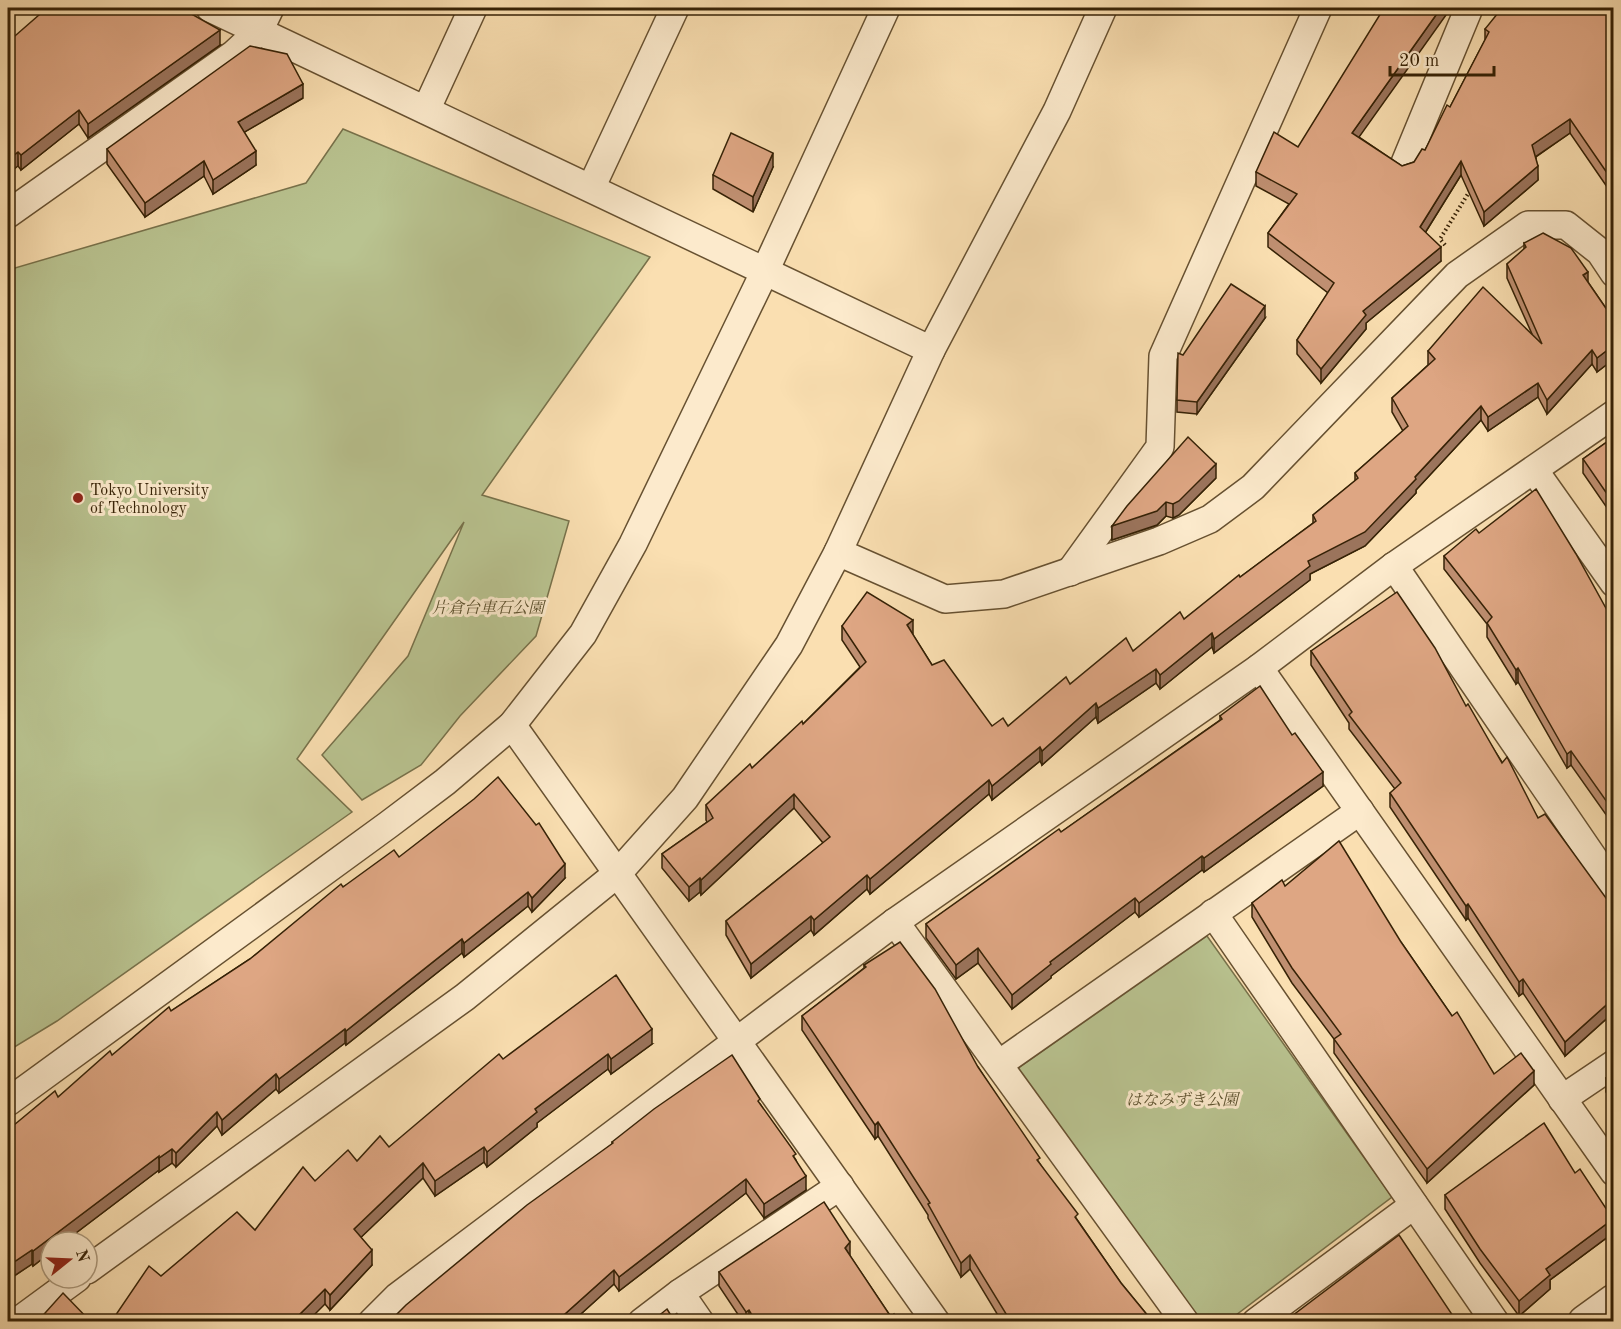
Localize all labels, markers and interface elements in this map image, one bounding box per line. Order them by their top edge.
scale bar [1390,39,1494,77]
text: 20 m [1399,52,1439,70]
place label: Tokyo University of Technology [90,483,210,517]
marker: Tokyo University of Technology [71,491,85,505]
park label: 片倉台車石公園 [432,599,547,617]
park label: はなみずき公園 [1126,1091,1241,1109]
north arrow [39,1230,99,1290]
text: N [72,1248,91,1265]

